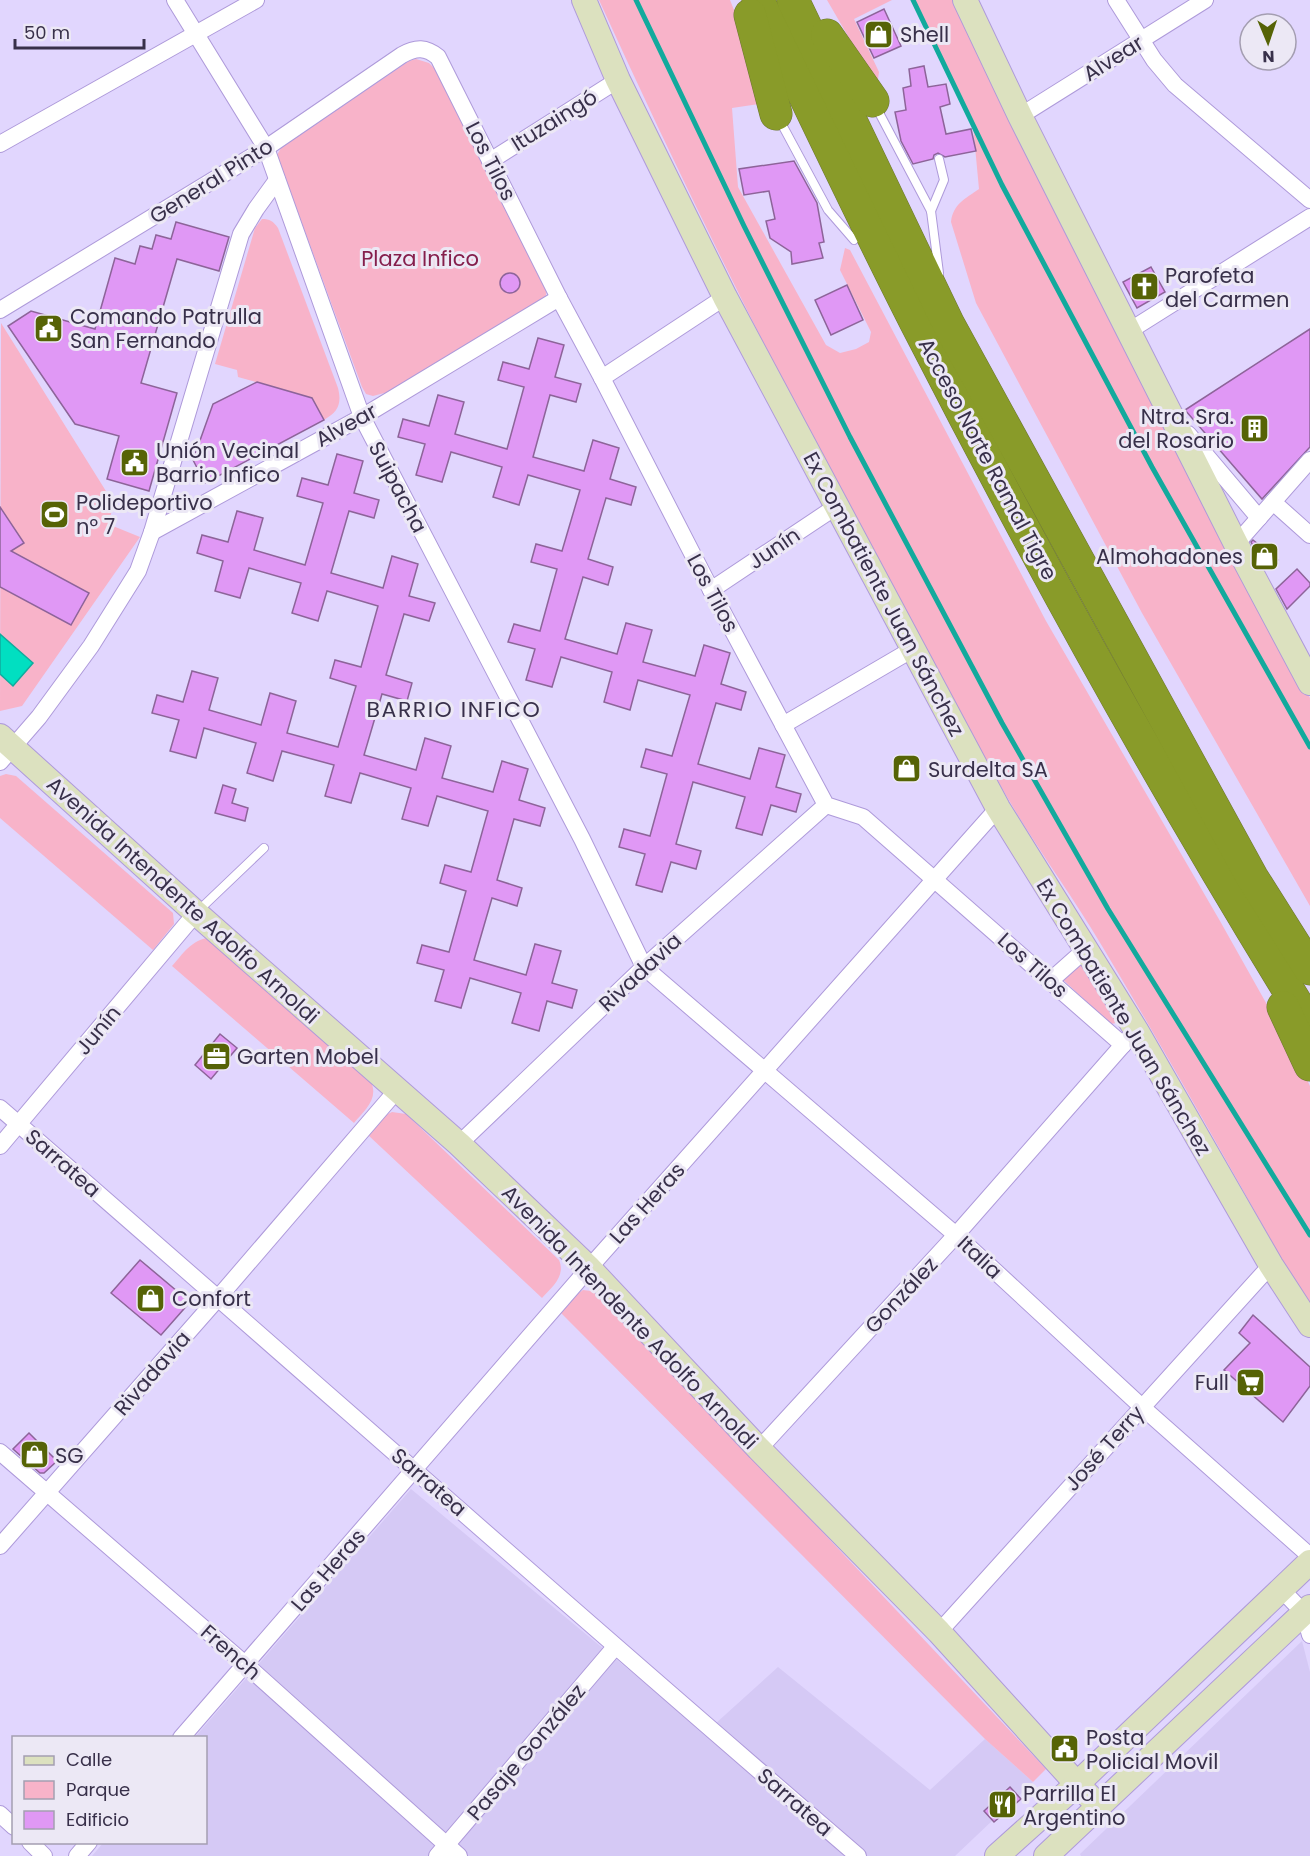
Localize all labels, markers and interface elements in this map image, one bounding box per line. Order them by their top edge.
scale bar [15,12,144,50]
north arrow [1238,12,1298,72]
shop icon: Shell [863,18,895,50]
text: 50 m [24,20,70,45]
place label: Shell [900,20,949,49]
street label: Alvear [1077,28,1149,88]
text: N [1262,45,1275,68]
street label: Ituzaingó [506,82,602,158]
street label: Los Tilos [459,116,523,206]
street label: General Pinto [144,131,278,231]
park label: Plaza Infico [361,244,479,273]
place label: Parofeta del Carmen [1165,261,1289,314]
church icon: Parofeta del Carmen [1128,271,1160,303]
place label: Comando Patrulla San Fernando [70,302,262,355]
public building icon: Comando Patrulla San Fernando [33,312,65,344]
street label: Acceso Norte Ramal Tigre [912,333,1064,585]
street label: Alvear [310,396,382,454]
place label: Ntra. Sra. del Rosario [1118,402,1234,455]
building icon: Ntra. Sra. del Rosario [1239,412,1271,444]
place label: Unión Vecinal Barrio Infico [156,436,299,489]
street label: Suipacha [362,436,434,538]
public building icon: Unión Vecinal Barrio Infico [119,446,151,478]
street label: Ex Combatiente Juan Sánchez [797,447,971,741]
place label: Polideportivo n° 7 [76,488,213,541]
sports icon: Polideportivo n° 7 [39,498,71,530]
street label: Junín [742,520,806,576]
shop icon: Almohadones [1248,540,1280,572]
place label: Almohadones [1096,542,1243,571]
street label: Los Tilos [680,549,746,637]
district label: BARRIO INFICO [367,694,541,725]
shop icon: Surdelta SA [891,753,923,785]
place label: Surdelta SA [928,755,1048,784]
street label: Avenida Intendente Adolfo Arnoldi [40,770,326,1030]
street label: Ex Combatiente Juan Sánchez [1030,873,1218,1161]
street label: Rivadavia [592,926,688,1018]
street label: Los Tilos [992,926,1074,1004]
street label: Junín [69,999,127,1061]
office icon: Garten Mobel [200,1040,232,1072]
place label: Garten Mobel [237,1042,379,1071]
street label: Sarratea [19,1122,107,1204]
street label: Las Heras [603,1156,691,1250]
street label: Avenida Intendente Adolfo Arnoldi [495,1178,765,1456]
street label: Italia [951,1229,1009,1285]
street label: González [858,1250,944,1340]
shop icon: Confort [135,1282,167,1314]
place label: Confort [172,1284,251,1313]
street label: Rivadavia [107,1324,197,1422]
supermarket icon: Full [1234,1366,1266,1398]
place label: Full [1195,1368,1229,1397]
street label: José Terry [1058,1399,1150,1497]
shop icon: SG [18,1439,50,1471]
place label: SG [55,1441,84,1470]
street label: Sarratea [385,1441,473,1523]
street label: Las Heras [284,1523,372,1617]
street label: French [195,1618,267,1686]
street label: Pasaje González [460,1678,592,1826]
place label: Posta Policial Movil [1086,1723,1218,1776]
public building icon: Posta Policial Movil [1049,1733,1081,1765]
legend [12,1736,207,1844]
text: Calle [66,1747,112,1772]
street label: Sarratea [751,1761,839,1843]
text: Parque [66,1777,130,1802]
place label: Parrilla El Argentino [1023,1779,1125,1832]
restaurant icon: Parrilla El Argentino [986,1789,1018,1821]
text: Edificio [66,1807,129,1832]

